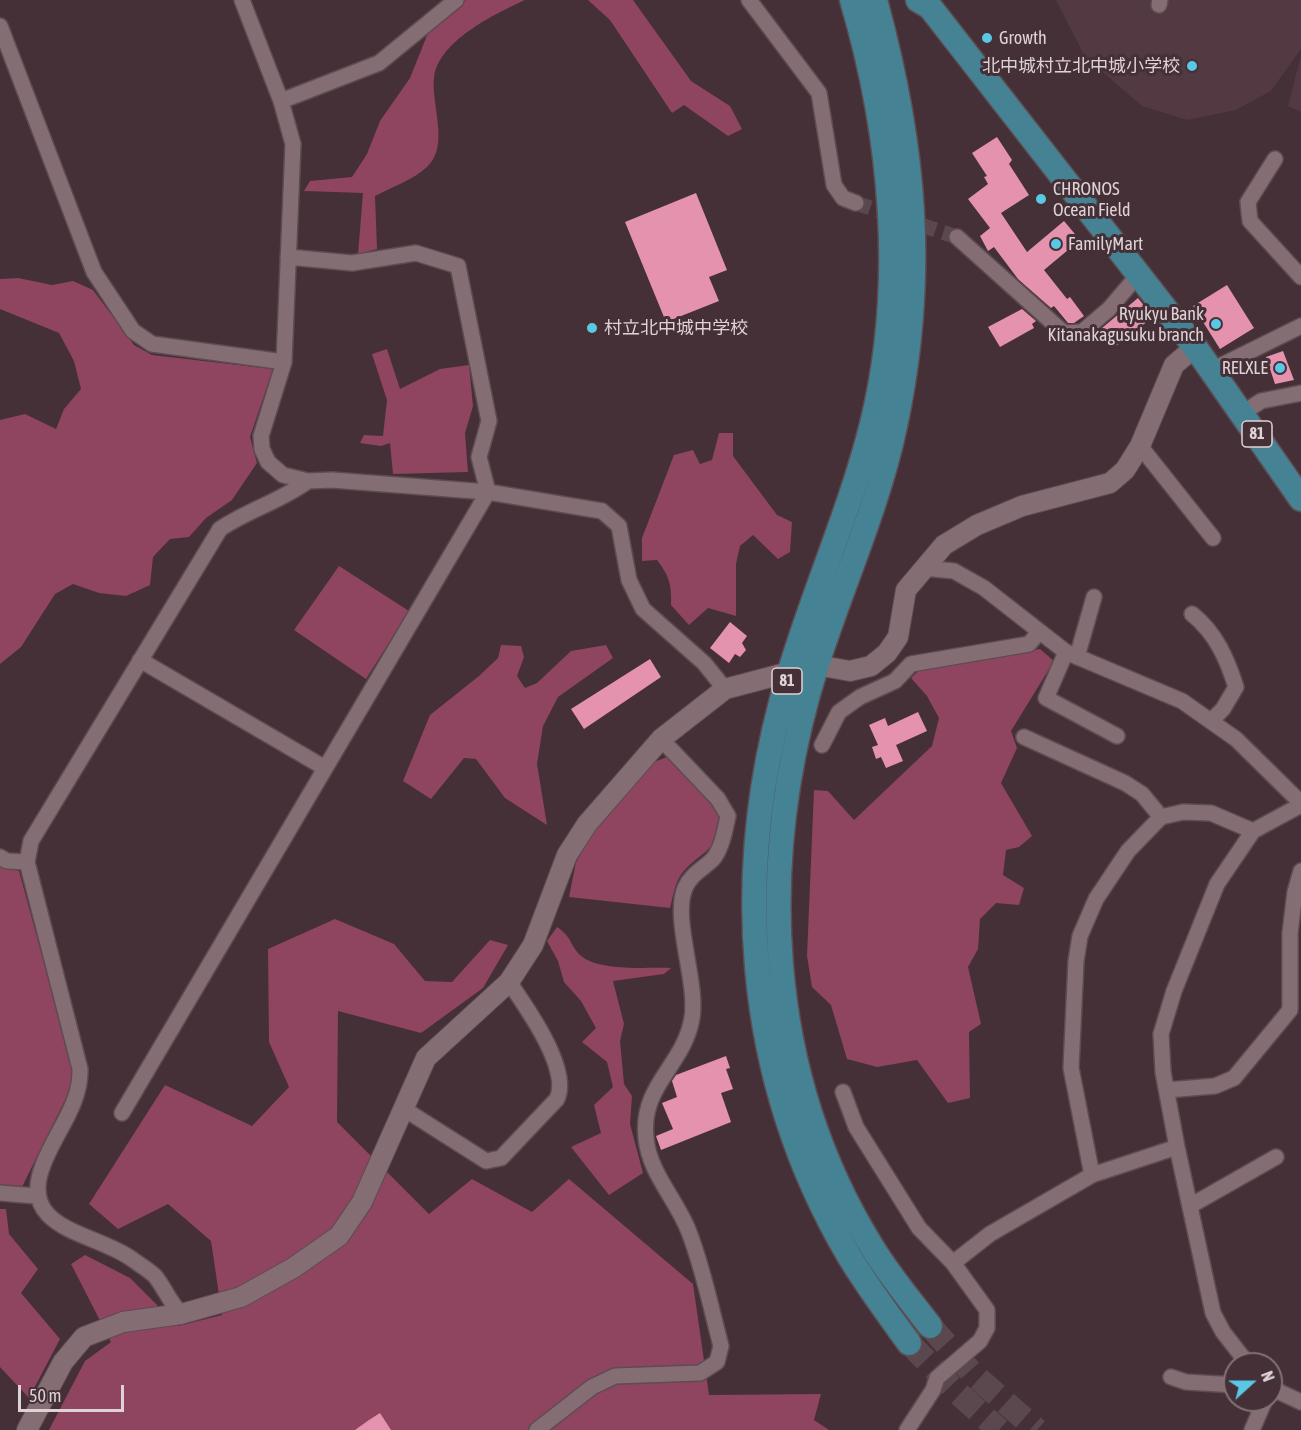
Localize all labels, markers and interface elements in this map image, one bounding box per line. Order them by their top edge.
place label: Growth [999,27,1047,49]
marker: Growth [980,31,994,45]
place label: 北中城村立北中城小学校 [982,55,1180,77]
marker: 北中城村立北中城小学校 [1185,59,1199,73]
place label: CHRONOS Ocean Field [1053,178,1131,220]
marker: CHRONOS Ocean Field [1034,192,1048,206]
place label: FamilyMart [1068,233,1143,255]
marker: FamilyMart [1049,237,1063,251]
place label: Ryukyu Bank Kitanakagusuku branch [1048,303,1204,346]
place label: 村立北中城中学校 [604,317,748,339]
marker: Ryukyu Bank Kitanakagusuku branch [1209,317,1223,331]
marker: 村立北中城中学校 [585,321,599,335]
place label: RELXLE [1222,357,1268,379]
marker: RELXLE [1273,361,1287,375]
road number: 81 [1242,421,1272,447]
road number: 81 [772,668,802,694]
north arrow [1223,1352,1283,1412]
text: N [1258,1369,1278,1384]
scale bar [21,1373,128,1411]
text: 50 m [29,1385,61,1406]

